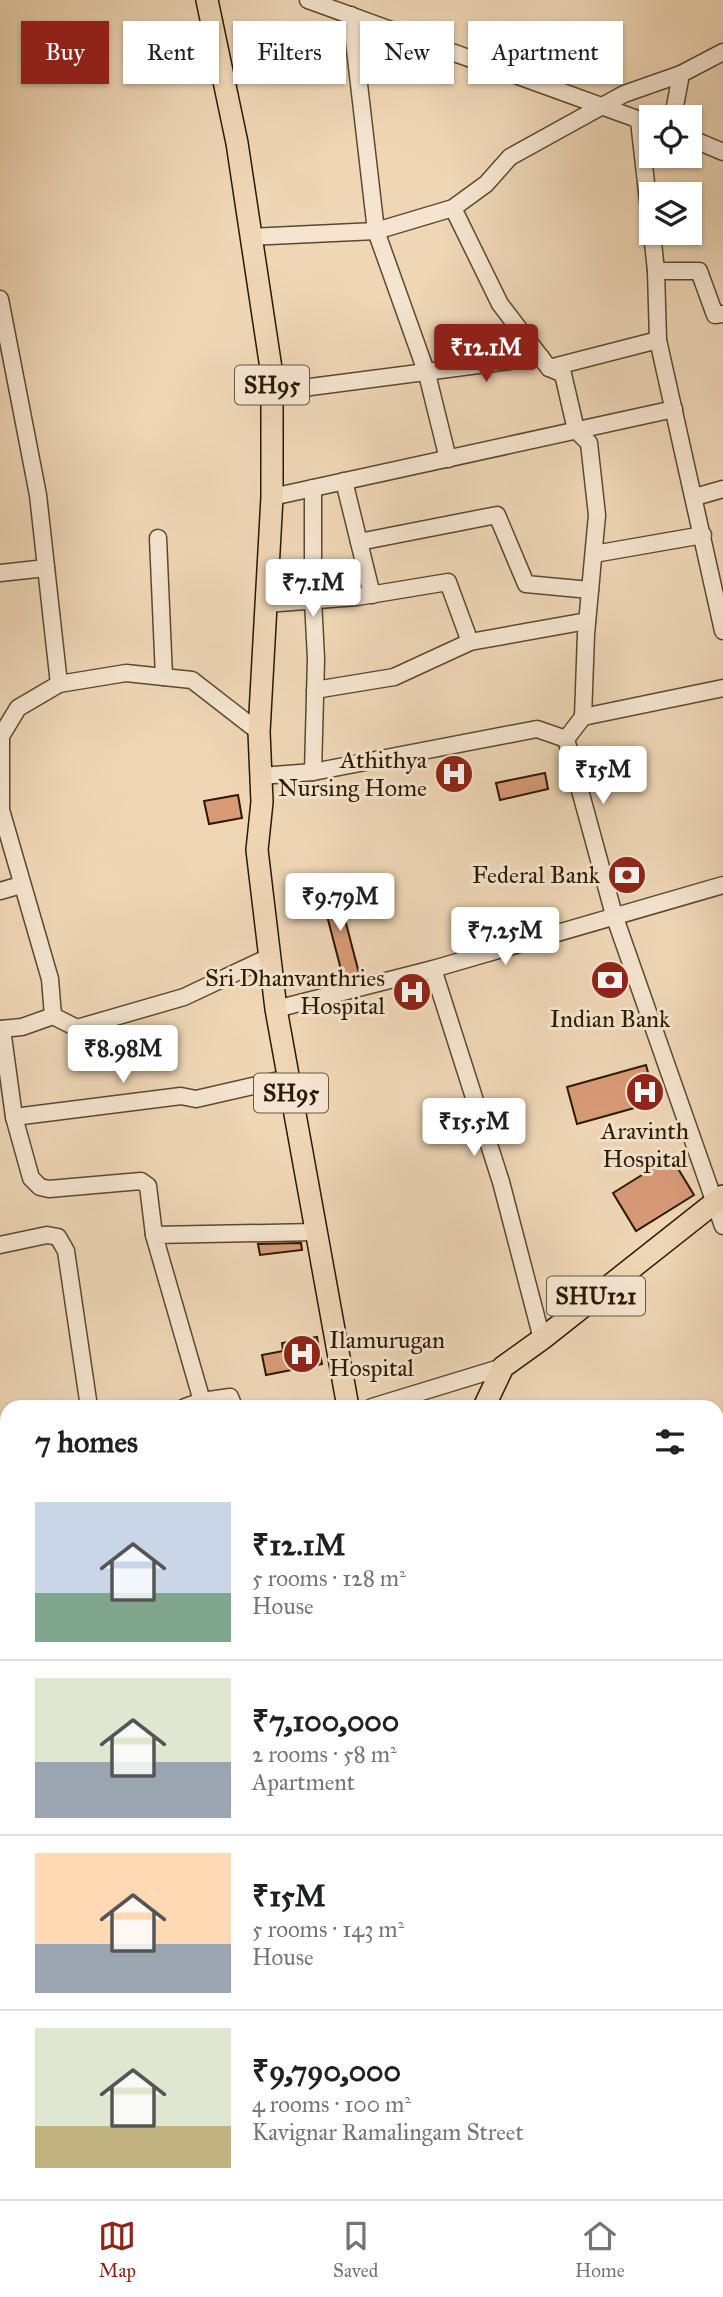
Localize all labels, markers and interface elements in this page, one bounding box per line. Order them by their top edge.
chip: Buy [21,21,109,84]
chip: Rent [123,21,219,84]
chip: Filters [233,21,346,84]
chip: New [360,21,454,84]
chip: Apartment [468,21,623,84]
map controls [639,105,702,245]
button: locate [639,105,702,168]
button: layers [639,182,702,245]
pin: ₹12.1M [429,324,543,384]
text: ₹12.1M [450,333,522,361]
road number: SH95 [235,366,309,404]
pin: ₹7.1M [264,560,362,619]
text: ₹7.1M [282,568,344,596]
place label: Athithya Nursing Home [278,745,428,803]
pin: ₹15M [562,746,644,806]
hospital icon: Athithya Nursing Home [433,753,475,795]
text: ₹15M [575,755,631,783]
bank icon: Federal Bank [606,854,648,896]
place label: Federal Bank [472,860,601,890]
pin: ₹9.79M [283,874,397,933]
text: ₹9.79M [301,882,379,910]
pin: ₹7.25M [448,908,562,967]
text: ₹7.25M [467,916,543,944]
bank icon: Indian Bank [589,959,631,1001]
place label: Sri Dhanvanthries Hospital [205,963,385,1021]
hospital icon: Sri Dhanvanthries Hospital [391,971,433,1013]
place label: Indian Bank [550,1004,671,1034]
pin: ₹8.98M [66,1026,180,1085]
text: ₹8.98M [84,1034,162,1062]
hospital icon: Aravinth Hospital [624,1071,666,1113]
road number: SH95 [254,1074,328,1112]
pin: ₹15.5M [417,1098,531,1158]
text: ₹15.5M [438,1107,510,1135]
place label: Aravinth Hospital [600,1116,689,1174]
road number: SHU121 [547,1276,645,1316]
place label: Ilamurugan Hospital [329,1325,445,1383]
hospital icon: Ilamurugan Hospital [281,1333,323,1375]
icon: filters [651,1423,689,1461]
text: 7 homes [35,1424,138,1460]
text: ₹12.1M [252,1527,345,1563]
icon: home [91,1530,175,1614]
text: 5 rooms · 128 m² [252,1564,406,1592]
text: House [252,1592,314,1620]
text: ₹7,100,000 [252,1703,399,1739]
icon: home [91,1706,175,1790]
text: 2 rooms · 58 m² [252,1740,397,1768]
text: Apartment [252,1768,355,1796]
text: ₹15M [252,1878,326,1914]
icon: home [91,1881,175,1965]
text: 5 rooms · 143 m² [252,1915,404,1943]
text: House [252,1943,314,1971]
text: ₹9,790,000 [252,2053,401,2089]
icon: home [91,2056,175,2140]
text: 4 rooms · 100 m² [252,2090,411,2118]
text: Kavignar Ramalingam Street [252,2118,524,2146]
tab: Map [98,2217,136,2282]
tab: Saved [333,2217,378,2282]
tab: Home [575,2217,625,2282]

